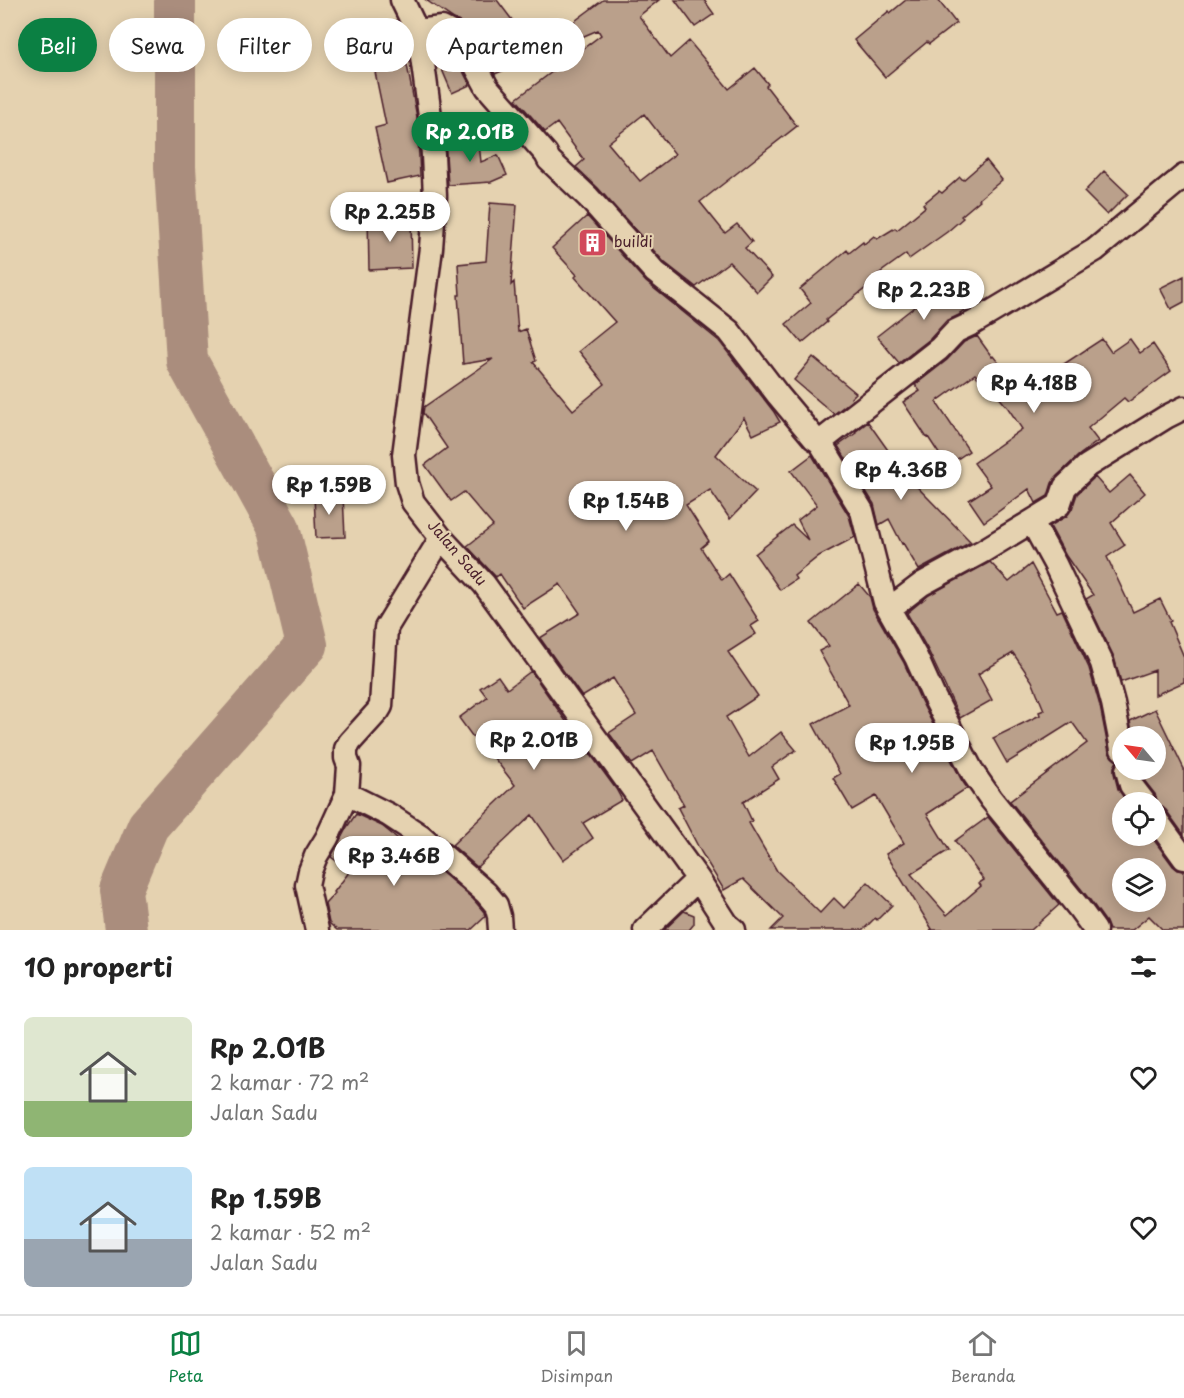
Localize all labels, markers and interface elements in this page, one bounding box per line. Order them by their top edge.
chip: Beli [18,18,97,72]
chip: Sewa [109,18,205,72]
chip: Filter [217,18,312,72]
chip: Baru [324,18,414,72]
chip: Apartemen [426,18,585,72]
pin: Rp 2.01B [408,112,532,163]
text: Rp 2.01B [426,116,514,146]
pin: Rp 2.25B [328,192,452,243]
text: Rp 2.25B [344,196,436,226]
building icon: buildi [577,226,609,258]
place label: buildi [614,229,653,252]
pin: Rp 2.23B [862,270,986,321]
text: Rp 2.23B [877,274,971,304]
pin: Rp 4.18B [972,363,1096,414]
text: Rp 4.18B [991,367,1077,397]
pin: Rp 4.36B [839,450,963,501]
text: Rp 4.36B [854,454,948,484]
pin: Rp 1.59B [267,465,391,516]
text: Rp 1.59B [286,469,372,499]
pin: Rp 1.54B [564,481,688,532]
text: Rp 1.54B [583,485,669,515]
street label: Jalan Sadu [423,514,493,590]
pin: Rp 2.01B [472,720,596,771]
pin: Rp 1.95B [850,723,974,774]
text: Rp 2.01B [490,724,578,754]
north arrow [1112,726,1166,780]
map controls [1112,726,1166,912]
text: Rp 1.95B [869,727,955,757]
button: locate [1112,792,1166,846]
pin: Rp 3.46B [332,836,456,887]
text: Rp 3.46B [348,840,440,870]
button: layers [1112,858,1166,912]
text: 10 properti [24,947,173,986]
icon: filters [1127,950,1160,983]
text: Rp 2.01B [210,1028,326,1067]
icon: home [72,1041,144,1113]
icon: heart [1127,1061,1160,1094]
text: 2 kamar · 72 m² [210,1067,369,1097]
text: Jalan Sadu [210,1097,318,1127]
text: Rp 1.59B [210,1178,322,1217]
icon: home [72,1191,144,1263]
icon: heart [1127,1211,1160,1244]
text: 2 kamar · 52 m² [210,1217,371,1247]
text: Jalan Sadu [210,1247,318,1277]
tab: Peta [169,1327,203,1387]
tab: Disimpan [540,1327,613,1387]
tab: Beranda [950,1327,1015,1387]

